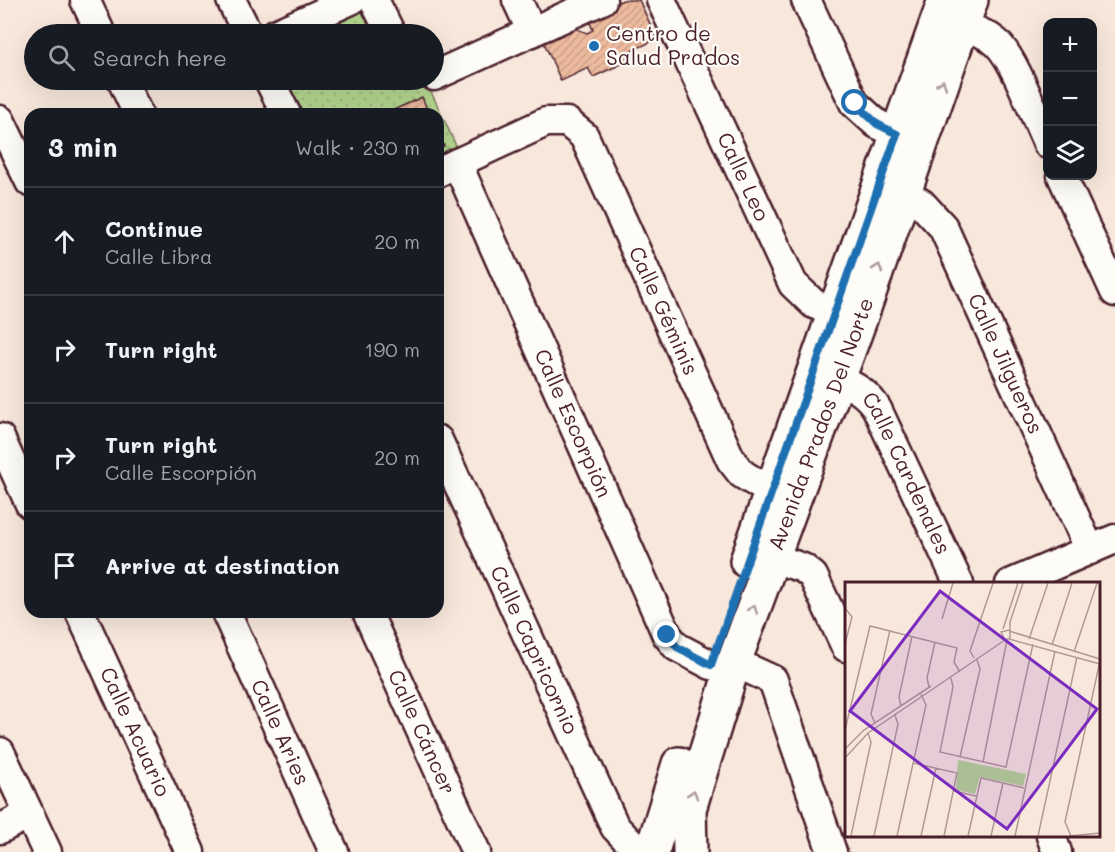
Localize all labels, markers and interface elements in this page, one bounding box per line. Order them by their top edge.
map controls [1043,18,1097,180]
button: + [1043,18,1097,72]
place label: Centro de Salud Prados [606,19,740,70]
search box [24,24,444,90]
marker: Centro de Salud Prados [587,39,601,53]
icon: search [45,41,78,74]
text: Search here [93,43,227,72]
button: − [1043,72,1097,126]
one-way arrow [934,79,947,90]
route start [841,89,867,115]
button: layers [1043,126,1097,180]
street label: Calle Leo [712,127,777,225]
text: 3 min [48,130,117,164]
text: Walk · 230 m [295,134,420,160]
text: Continue [105,214,203,243]
icon: ahead [48,225,81,258]
text: 20 m [374,228,420,254]
street label: Calle Géminis [624,242,706,379]
text: Calle Libra [105,243,212,269]
one-way arrow [870,263,883,274]
street label: Calle Jilgueros [963,289,1050,438]
street label: Avenida Prados Del Norte [761,294,878,554]
icon: right [48,333,81,366]
text: Turn right [105,335,217,364]
text: 190 m [365,336,420,362]
street label: Calle Escorpión [529,344,619,501]
street label: Calle Cardenales [857,385,958,558]
text: Turn right [105,430,217,459]
icon: right [48,441,81,474]
text: 20 m [374,444,420,470]
text: Calle Escorpión [105,459,257,485]
icon: arrive [48,549,81,582]
text: Arrive at destination [105,551,340,580]
street label: Calle Capricornio [485,561,586,738]
inset map [845,582,1100,837]
one-way arrow [746,604,758,615]
route end [653,621,679,647]
street label: Calle Acuario [95,662,178,800]
street label: Calle Cáncer [383,665,463,798]
street label: Calle Aries [246,675,317,789]
one-way arrow [686,789,698,800]

